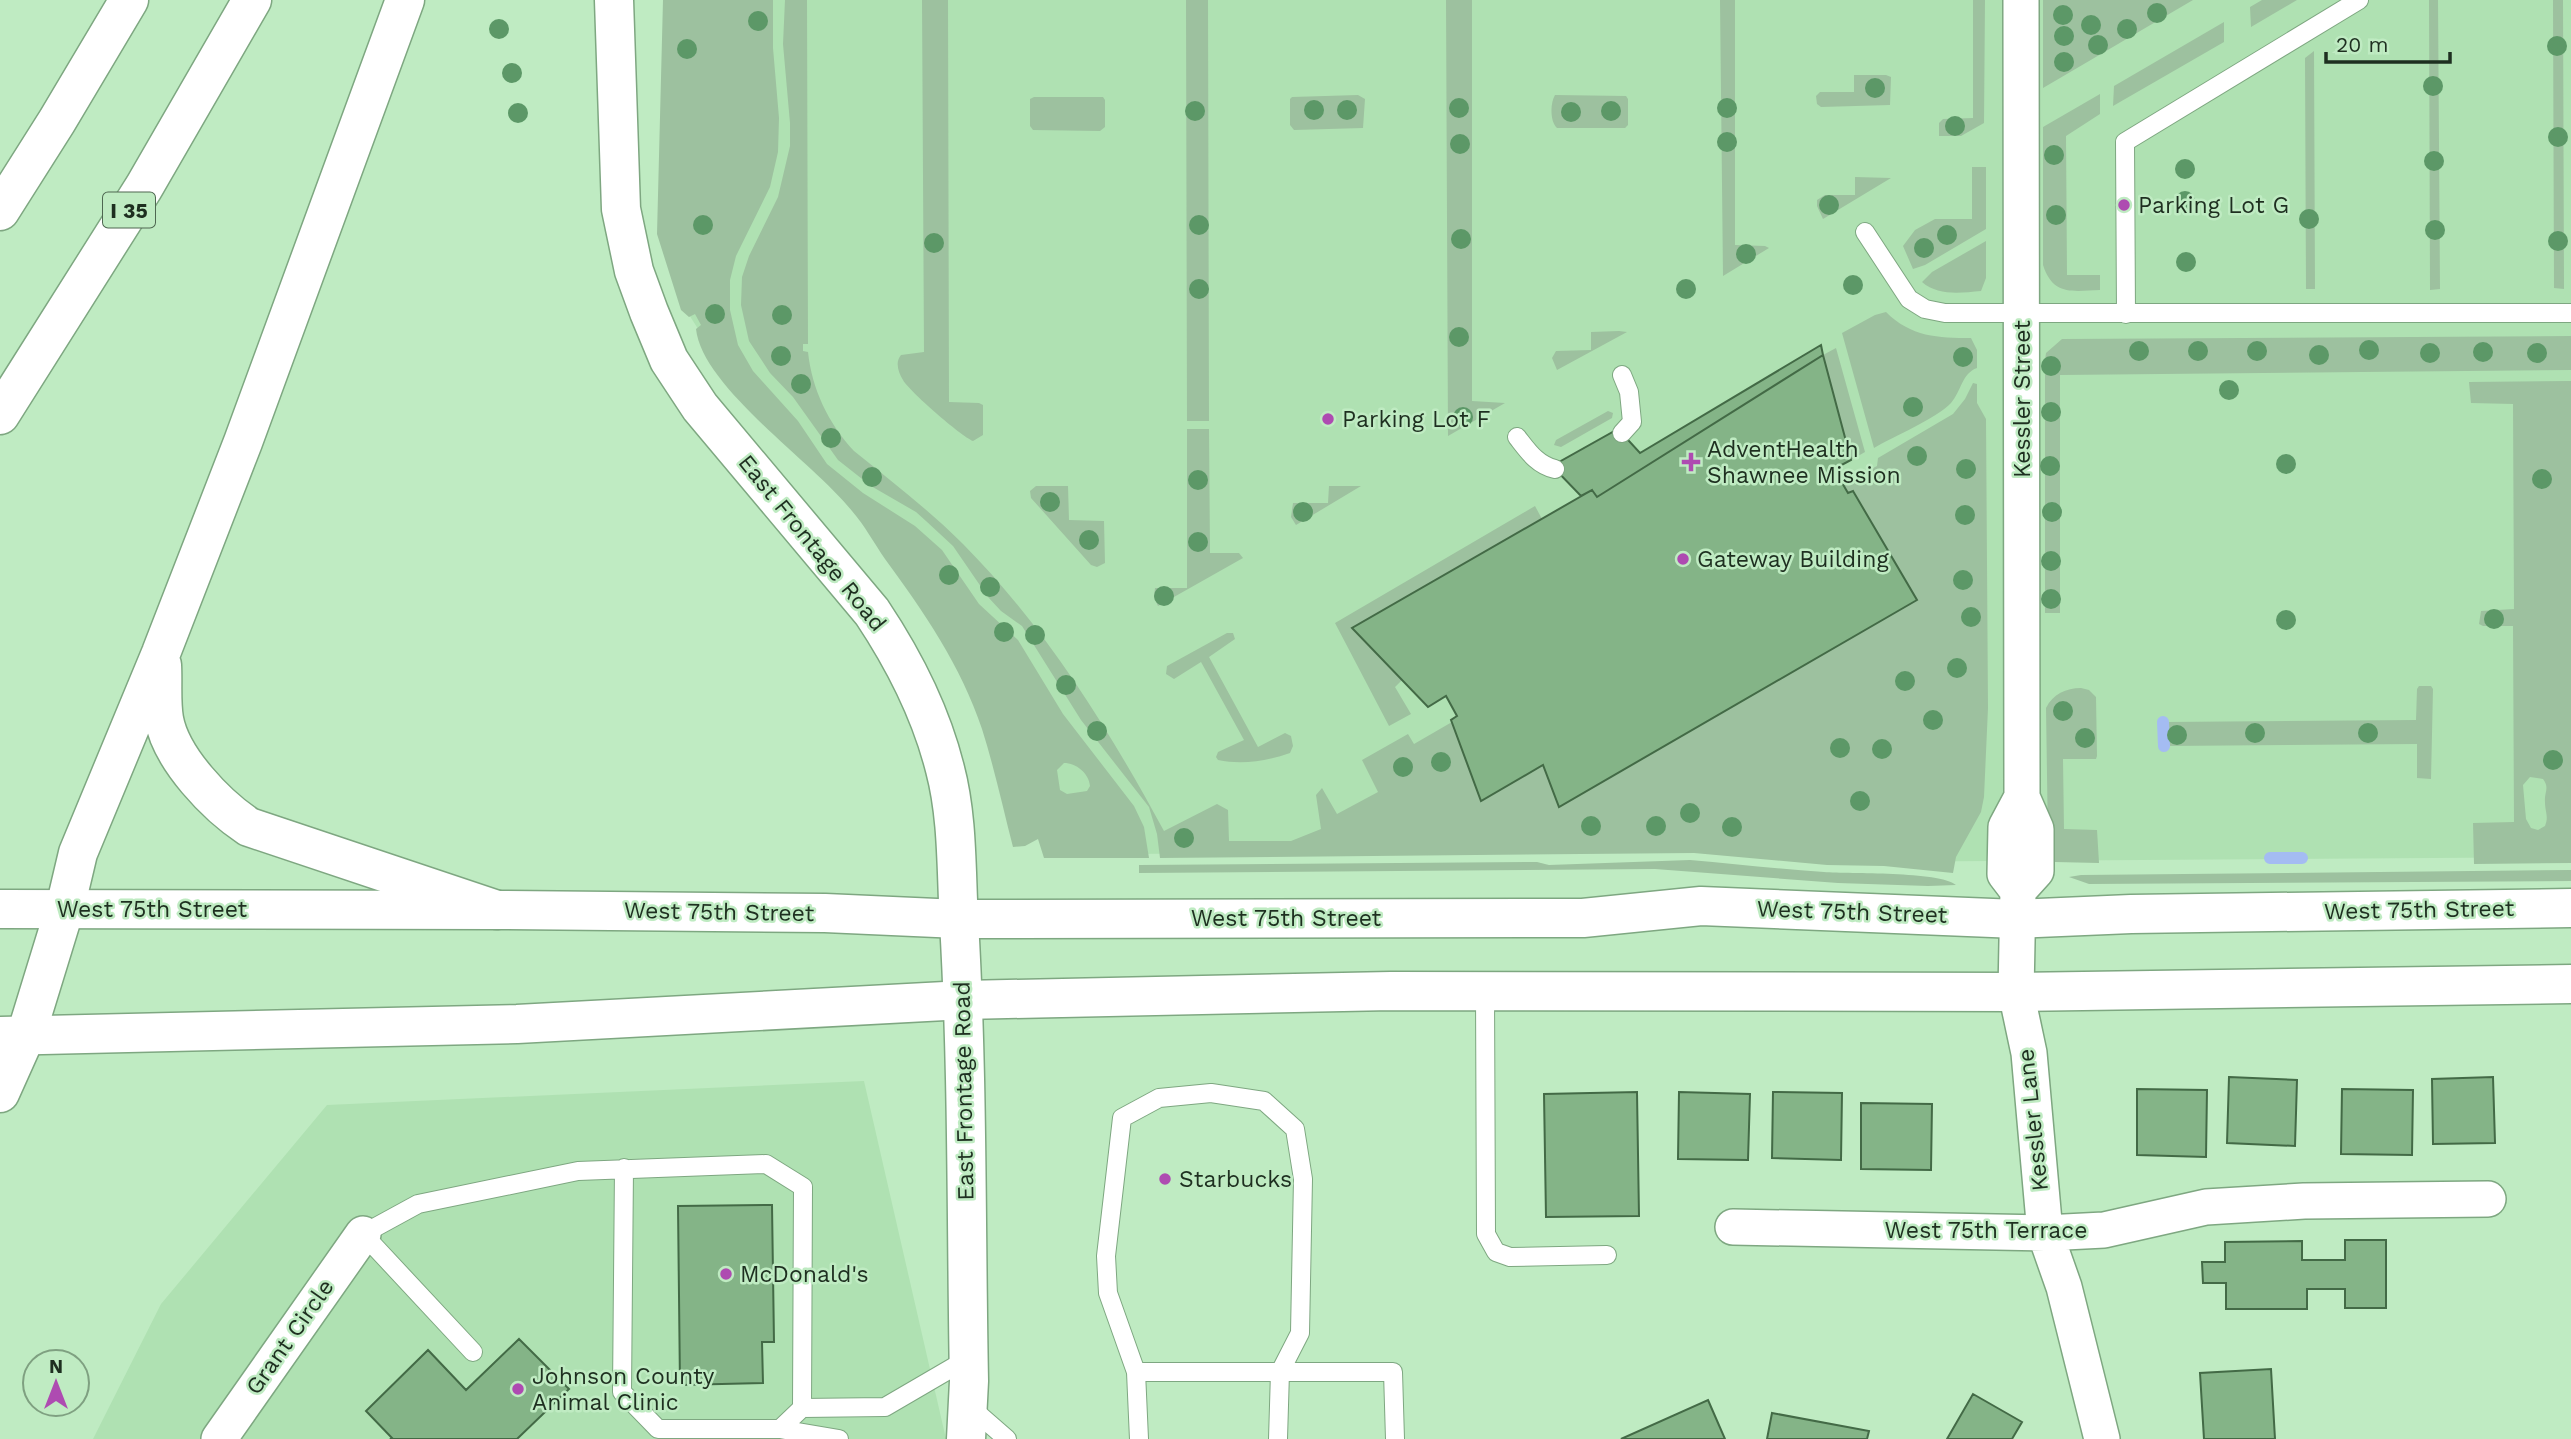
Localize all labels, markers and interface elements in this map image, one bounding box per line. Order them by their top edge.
scale bar [2326,21,2450,65]
text: 20 m [2336,32,2388,57]
road number: I 35 [103,192,155,228]
place label: Parking Lot G [2138,192,2289,219]
marker: Parking Lot G [2116,197,2132,213]
street label: Kessler Street [2009,320,2036,478]
place label: Parking Lot F [1342,406,1490,433]
marker: Parking Lot F [1320,411,1336,427]
place label: AdventHealth Shawnee Mission [1707,436,1901,489]
street label: East Frontage Road [732,449,892,637]
marker: AdventHealth Shawnee Mission [1681,452,1701,472]
place label: Gateway Building [1697,546,1889,573]
marker: Gateway Building [1675,551,1691,567]
street label: West 75th Street [1756,895,1948,929]
street label: West 75th Street [2324,895,2515,925]
street label: West 75th Street [57,896,248,923]
street label: West 75th Street [624,897,815,927]
street label: West 75th Street [1191,905,1382,932]
street label: East Frontage Road [949,981,979,1201]
street label: Kessler Lane [2012,1048,2054,1192]
place label: Starbucks [1179,1166,1292,1193]
marker: Starbucks [1157,1171,1173,1187]
street label: West 75th Terrace [1885,1217,2087,1244]
place label: McDonald's [740,1261,869,1288]
marker: McDonald's [718,1266,734,1282]
street label: Grant Circle [240,1274,340,1400]
north arrow [21,1348,91,1418]
text: N [49,1355,63,1378]
place label: Johnson County Animal Clinic [532,1363,715,1416]
marker: Johnson County Animal Clinic [510,1381,526,1397]

